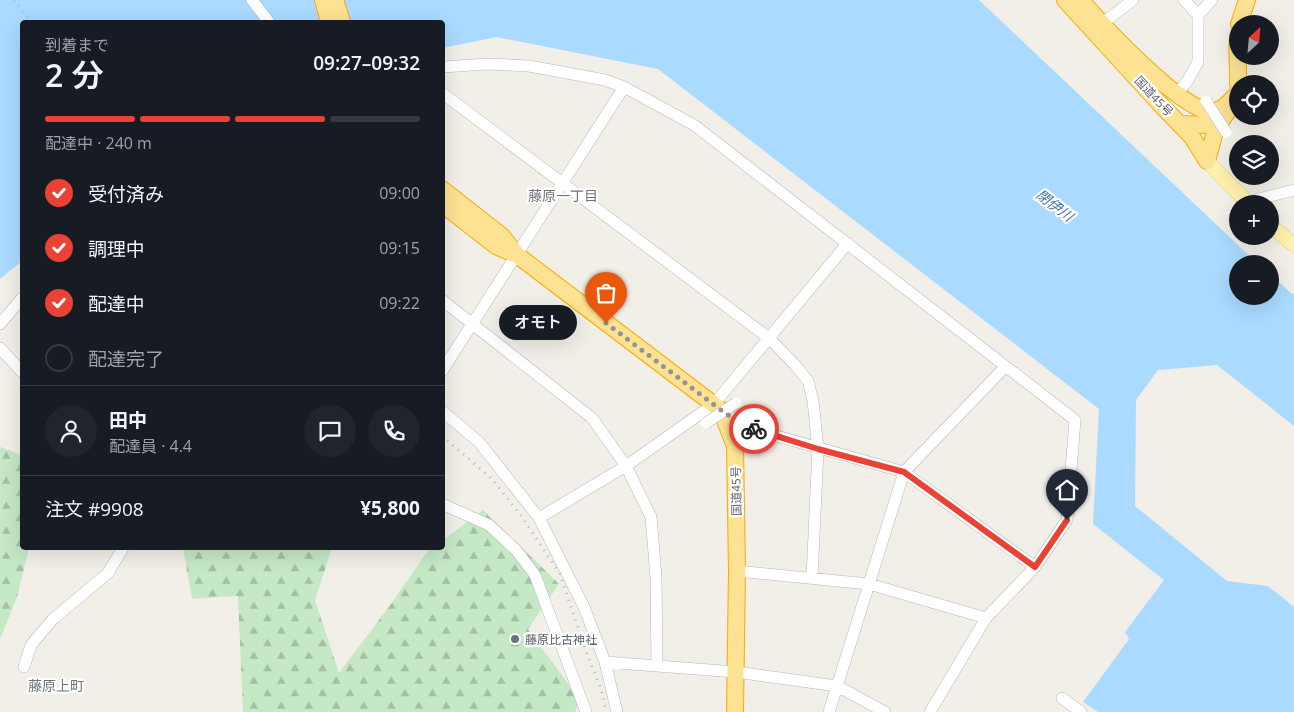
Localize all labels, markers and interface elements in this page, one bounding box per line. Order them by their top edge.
north arrow [1229,15,1279,65]
map controls [1229,15,1279,305]
text: 到着まで [45,34,109,56]
text: 09:27–09:32 [313,50,420,76]
text: 2 分 [45,53,104,96]
street label: 国道45号 [1131,72,1177,120]
button: locate [1229,75,1279,125]
text: 配達中 · 240 m [45,132,152,154]
button: layers [1229,135,1279,185]
icon: check [45,179,73,207]
text: 受付済み [88,181,164,207]
text: 09:00 [379,182,420,204]
water label: 閉伊川 [1033,185,1079,226]
district label: 藤原一丁目 [528,186,598,205]
button: + [1229,195,1279,245]
icon: check [45,234,73,262]
text: 調理中 [88,236,145,262]
text: 09:15 [379,237,420,259]
button: − [1229,255,1279,305]
pin [585,272,627,323]
icon: bag [592,279,620,307]
icon: check [45,289,73,317]
text: 配達中 [88,291,145,317]
text: 09:22 [379,292,420,314]
callout: オモト [498,306,576,340]
text: オモト [514,311,562,333]
text: 配達完了 [88,346,164,372]
courier [729,404,779,454]
button: person [45,405,97,457]
button: chat [304,405,356,457]
button: phone [368,405,420,457]
text: 田中 [109,407,147,433]
icon: bike [740,415,768,443]
text: 配達員 · 4.4 [109,435,192,457]
street label: 国道45号 [727,466,745,516]
pin [1046,469,1088,520]
icon: home [1053,476,1081,504]
text: ¥5,800 [360,495,420,521]
text: 注文 #9908 [45,496,144,522]
place label: 藤原比古神社 [525,631,597,648]
marker: 藤原比古神社 [509,633,521,645]
district label: 藤原上町 [28,676,84,695]

